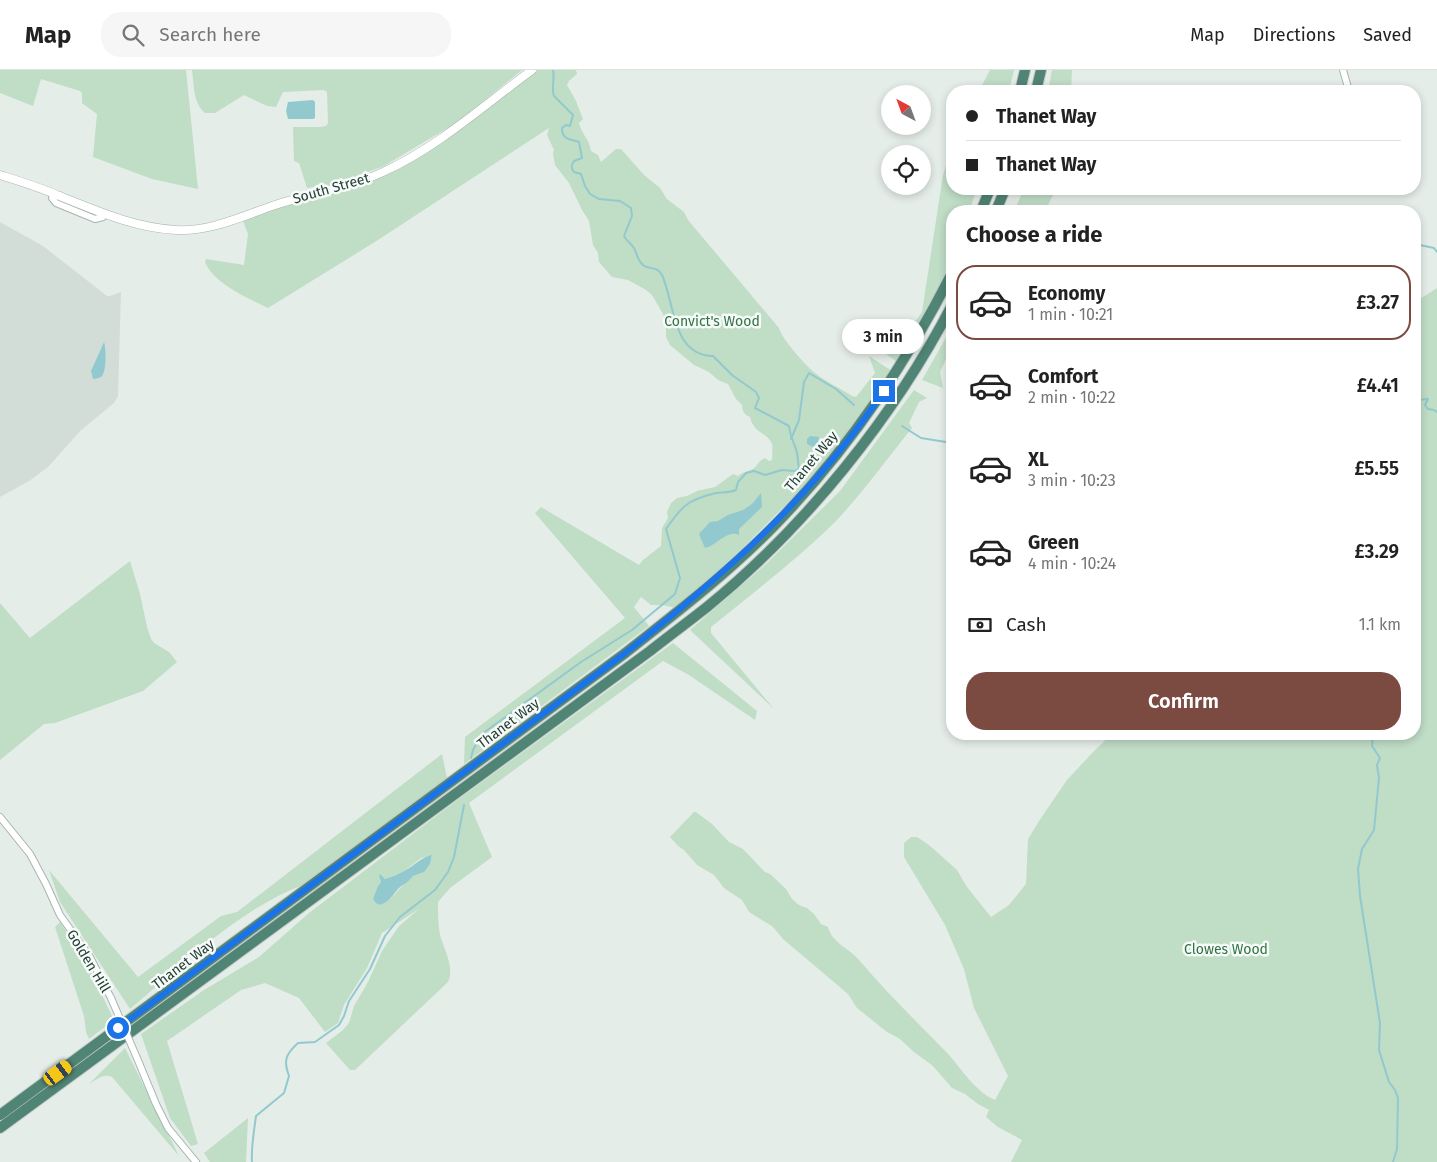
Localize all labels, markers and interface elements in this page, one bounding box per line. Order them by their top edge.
search box [101,12,451,57]
text: Map [25,21,71,49]
icon: search [119,21,147,49]
text: Search here [159,23,261,46]
text: Map [1190,24,1225,46]
text: Directions [1253,24,1335,46]
text: Saved [1363,24,1412,46]
north arrow [881,85,931,135]
map controls [881,85,931,195]
text: Thanet Way [996,105,1096,128]
button: locate [881,145,931,195]
text: Thanet Way [996,153,1096,176]
street label: South Street [291,169,372,208]
text: Choose a ride [966,221,1102,248]
icon: car [968,280,1013,325]
text: Economy [1028,282,1105,305]
text: £3.27 [1356,291,1399,314]
text: 1 min · 10:21 [1028,305,1113,324]
park label: Convict's Wood [664,313,760,330]
callout: 3 min [843,318,925,354]
text: 3 min [863,327,903,346]
icon: car [968,363,1013,408]
text: Comfort [1028,365,1098,388]
text: £4.41 [1357,374,1399,397]
route end [873,380,895,402]
text: 2 min · 10:22 [1028,388,1116,407]
street label: Thanet Way [781,428,841,495]
icon: car [968,446,1013,491]
text: XL [1028,448,1049,471]
text: £5.55 [1354,457,1399,480]
text: 3 min · 10:23 [1028,471,1116,490]
icon: car [968,529,1013,574]
text: Green [1028,531,1079,554]
text: £3.29 [1354,540,1399,563]
text: 4 min · 10:24 [1028,554,1116,573]
icon: cash [966,611,994,639]
text: Cash [1006,613,1047,636]
text: 1.1 km [1359,615,1401,634]
button: Confirm [966,672,1401,730]
street label: Thanet Way [474,695,543,752]
street label: Golden Hill [63,927,114,996]
street label: Thanet Way [149,936,218,993]
park label: Clowes Wood [1184,941,1268,958]
route start [107,1017,129,1039]
car [41,1058,74,1088]

